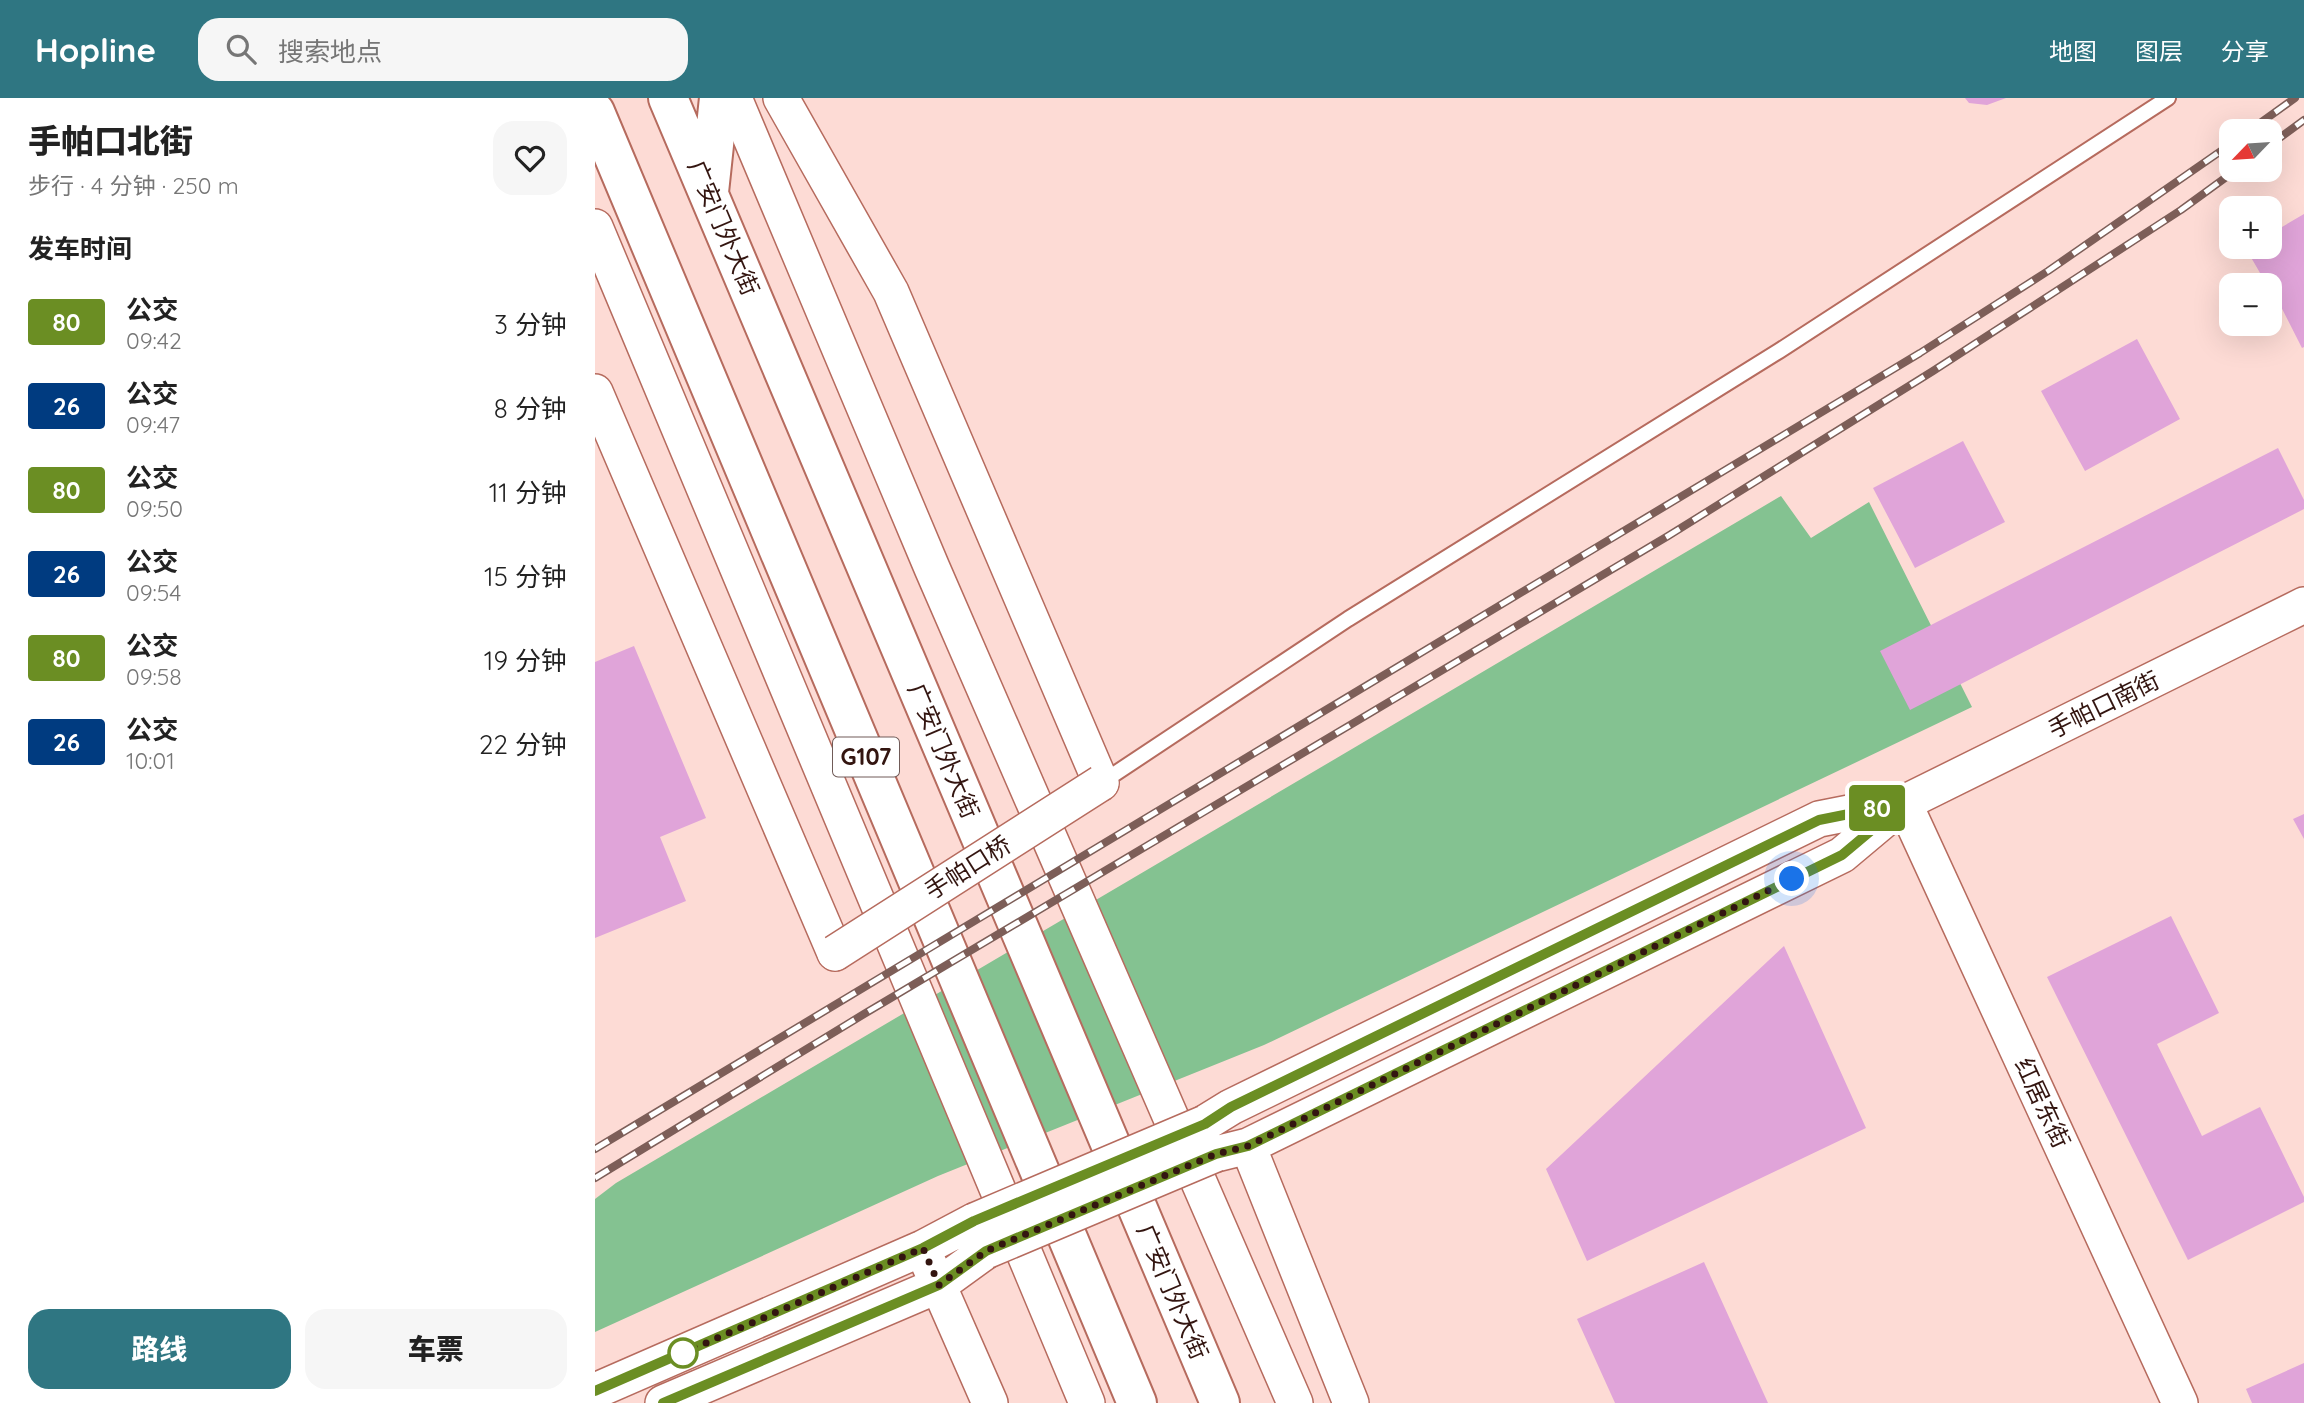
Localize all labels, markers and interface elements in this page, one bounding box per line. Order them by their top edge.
search box [198,18,688,81]
text: Hopline [35,29,156,70]
icon: search [222,30,260,68]
text: 搜索地点 [278,35,382,68]
text: 地图 [2049,36,2097,66]
text: 图层 [2135,36,2183,66]
text: 分享 [2221,36,2269,66]
north arrow [2219,119,2282,182]
map controls [2219,119,2282,336]
text: 手帕口北街 [28,120,193,161]
button: heart [493,121,567,195]
street label: 广安门外大街 [682,155,766,300]
text: 步行 · 4 分钟 · 250 m [28,171,239,200]
button: + [2219,196,2282,259]
text: 发车时间 [28,232,132,265]
button: − [2219,273,2282,336]
text: 公交 [126,293,178,326]
text: 80 [53,307,80,337]
text: 3 分钟 [494,308,567,341]
text: 09:42 [126,326,182,355]
text: 公交 [126,377,178,410]
text: 26 [53,391,80,421]
text: 8 分钟 [494,392,567,425]
text: 09:47 [126,410,180,439]
text: 公交 [126,461,178,494]
text: 80 [53,475,80,505]
text: 11 分钟 [489,476,567,509]
text: 09:50 [126,494,183,523]
text: 公交 [126,545,178,578]
text: 26 [53,559,80,589]
text: 15 分钟 [484,560,567,593]
text: 09:54 [126,578,181,607]
text: 公交 [126,629,178,662]
text: 80 [53,643,80,673]
text: 19 分钟 [484,644,567,677]
text: 09:58 [126,662,182,691]
street label: 手帕口南街 [2043,664,2164,744]
street label: 广安门外大街 [902,678,986,823]
text: 公交 [126,713,178,746]
text: 26 [53,727,80,757]
text: 22 分钟 [479,728,567,761]
road number: G107 [833,737,899,776]
text: 10:01 [126,746,175,775]
line badge: 80 [1845,785,1909,831]
text: 80 [1863,793,1891,823]
street label: 手帕口桥 [919,829,1016,905]
your location [1774,861,1809,896]
street label: 红居东街 [2009,1053,2077,1152]
street label: 广安门外大街 [1131,1219,1215,1364]
button: 路线 [28,1309,291,1389]
button: 车票 [305,1309,567,1389]
unlabelled marker [668,1338,698,1368]

